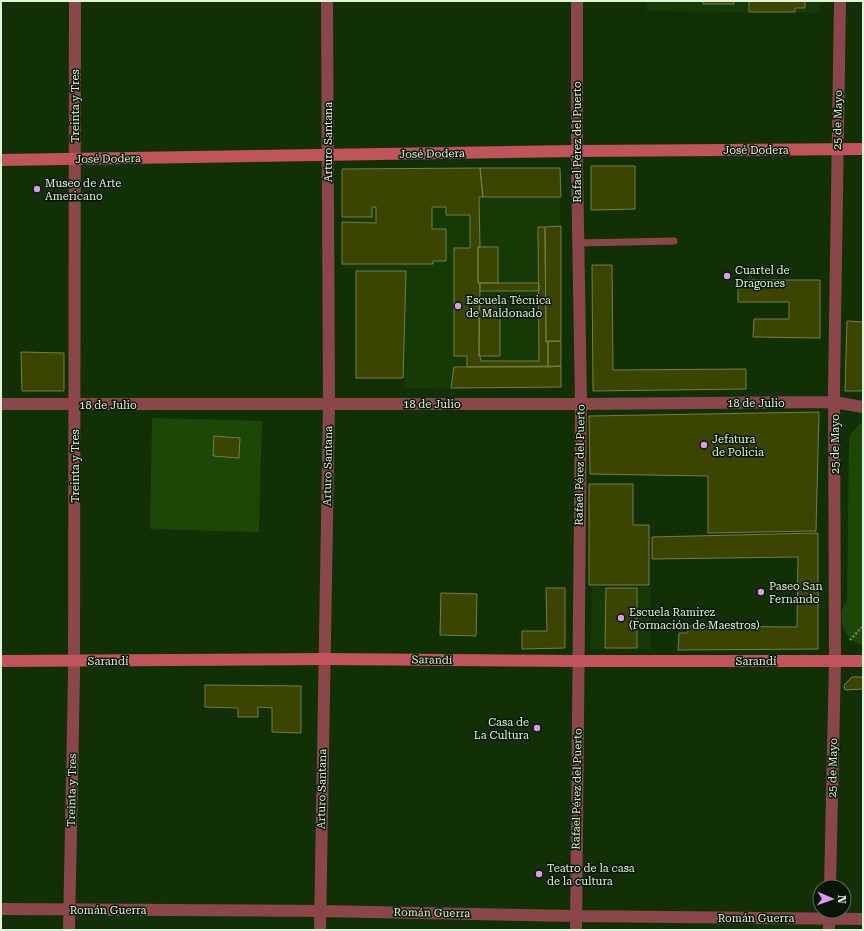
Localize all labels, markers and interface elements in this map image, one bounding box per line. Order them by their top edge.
street label: Treinta y Tres [69,69,82,143]
street label: Rafael Pérez del Puerto [571,81,584,203]
street label: 25 de Mayo [831,90,845,150]
street label: Arturo Santana [322,102,335,182]
street label: José Dodera [723,144,789,157]
street label: José Dodera [399,147,465,161]
street label: José Dodera [75,152,141,166]
place label: Museo de Arte Americano [45,177,121,203]
marker: Museo de Arte Americano [32,184,42,194]
place label: Cuartel de Dragones [735,264,790,290]
marker: Cuartel de Dragones [722,271,732,281]
place label: Escuela Técnica de Maldonado [466,294,551,320]
marker: Escuela Técnica de Maldonado [453,301,463,311]
street label: 18 de Julio [727,397,785,410]
street label: 18 de Julio [403,398,461,411]
street label: 18 de Julio [79,399,137,412]
street label: Rafael Pérez del Puerto [572,404,588,526]
street label: 25 de Mayo [829,414,842,474]
street label: Arturo Santana [321,426,335,506]
street label: Treinta y Tres [69,429,82,503]
place label: Jefatura de Policia [712,433,764,459]
marker: Jefatura de Policia [699,440,709,450]
place label: Paseo San Fernando [769,580,823,606]
marker: Paseo San Fernando [756,587,766,597]
place label: Escuela Ramirez (Formación de Maestros) [629,606,760,632]
marker: Escuela Ramirez (Formación de Maestros) [616,613,626,623]
street label: Sarandí [411,653,453,667]
street label: Sarandí [88,655,129,668]
street label: Sarandí [736,655,777,668]
place label: Casa de La Cultura [474,716,529,742]
marker: Casa de La Cultura [532,723,542,733]
street label: Rafael Pérez del Puerto [569,728,585,850]
street label: 25 de Mayo [826,738,840,798]
street label: Arturo Santana [315,749,329,829]
street label: Treinta y Tres [65,753,79,827]
place label: Teatro de la casa de la cultura [547,862,635,888]
marker: Teatro de la casa de la cultura [534,869,544,879]
north arrow [812,879,852,919]
text: N [835,895,848,904]
street label: Román Guerra [70,904,146,917]
street label: Román Guerra [394,906,471,920]
street label: Román Guerra [718,912,794,925]

